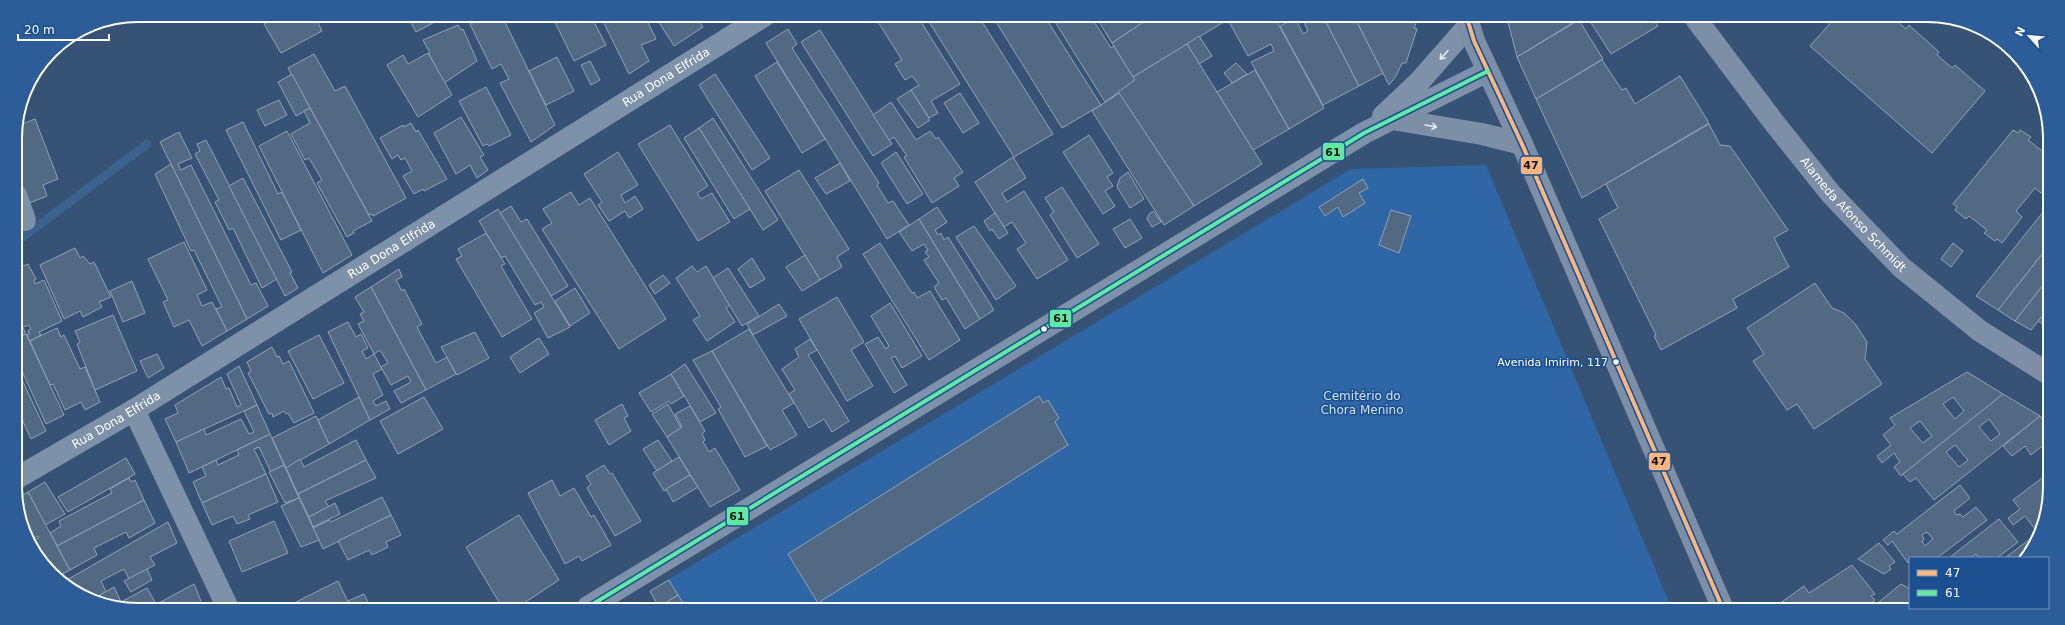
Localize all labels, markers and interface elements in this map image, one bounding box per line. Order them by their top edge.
scale bar [18,16,109,42]
north arrow [2009,16,2049,56]
text: 20 m [24,23,55,37]
text: N [2013,25,2028,39]
street label: Rua Dona Elfrida [620,45,712,110]
one-way arrow [1439,50,1448,60]
one-way arrow [1424,122,1437,130]
line badge: 61 [1322,142,1345,161]
text: 61 [1325,146,1341,159]
street label: Alameda Afonso Schmidt [1797,154,1909,275]
line badge: 47 [1520,156,1543,175]
text: 47 [1523,159,1539,172]
street label: Rua Dona Elfrida [345,216,438,282]
line badge: 61 [1049,309,1072,328]
text: 61 [1053,312,1069,325]
unlabelled marker [1039,324,1049,334]
place label: Avenida Imirim, 117 [1497,356,1608,369]
marker: Avenida Imirim, 117 [1611,357,1621,367]
street label: Rua Dona Elfrida [69,388,163,452]
park label: Cemitério do Chora Menino [1320,389,1404,417]
line badge: 47 [1648,452,1671,471]
text: 47 [1651,455,1667,468]
line badge: 61 [726,506,749,526]
text: 61 [729,510,745,523]
legend [1909,557,2049,609]
text: 47 [1945,566,1960,580]
text: 61 [1945,586,1960,600]

